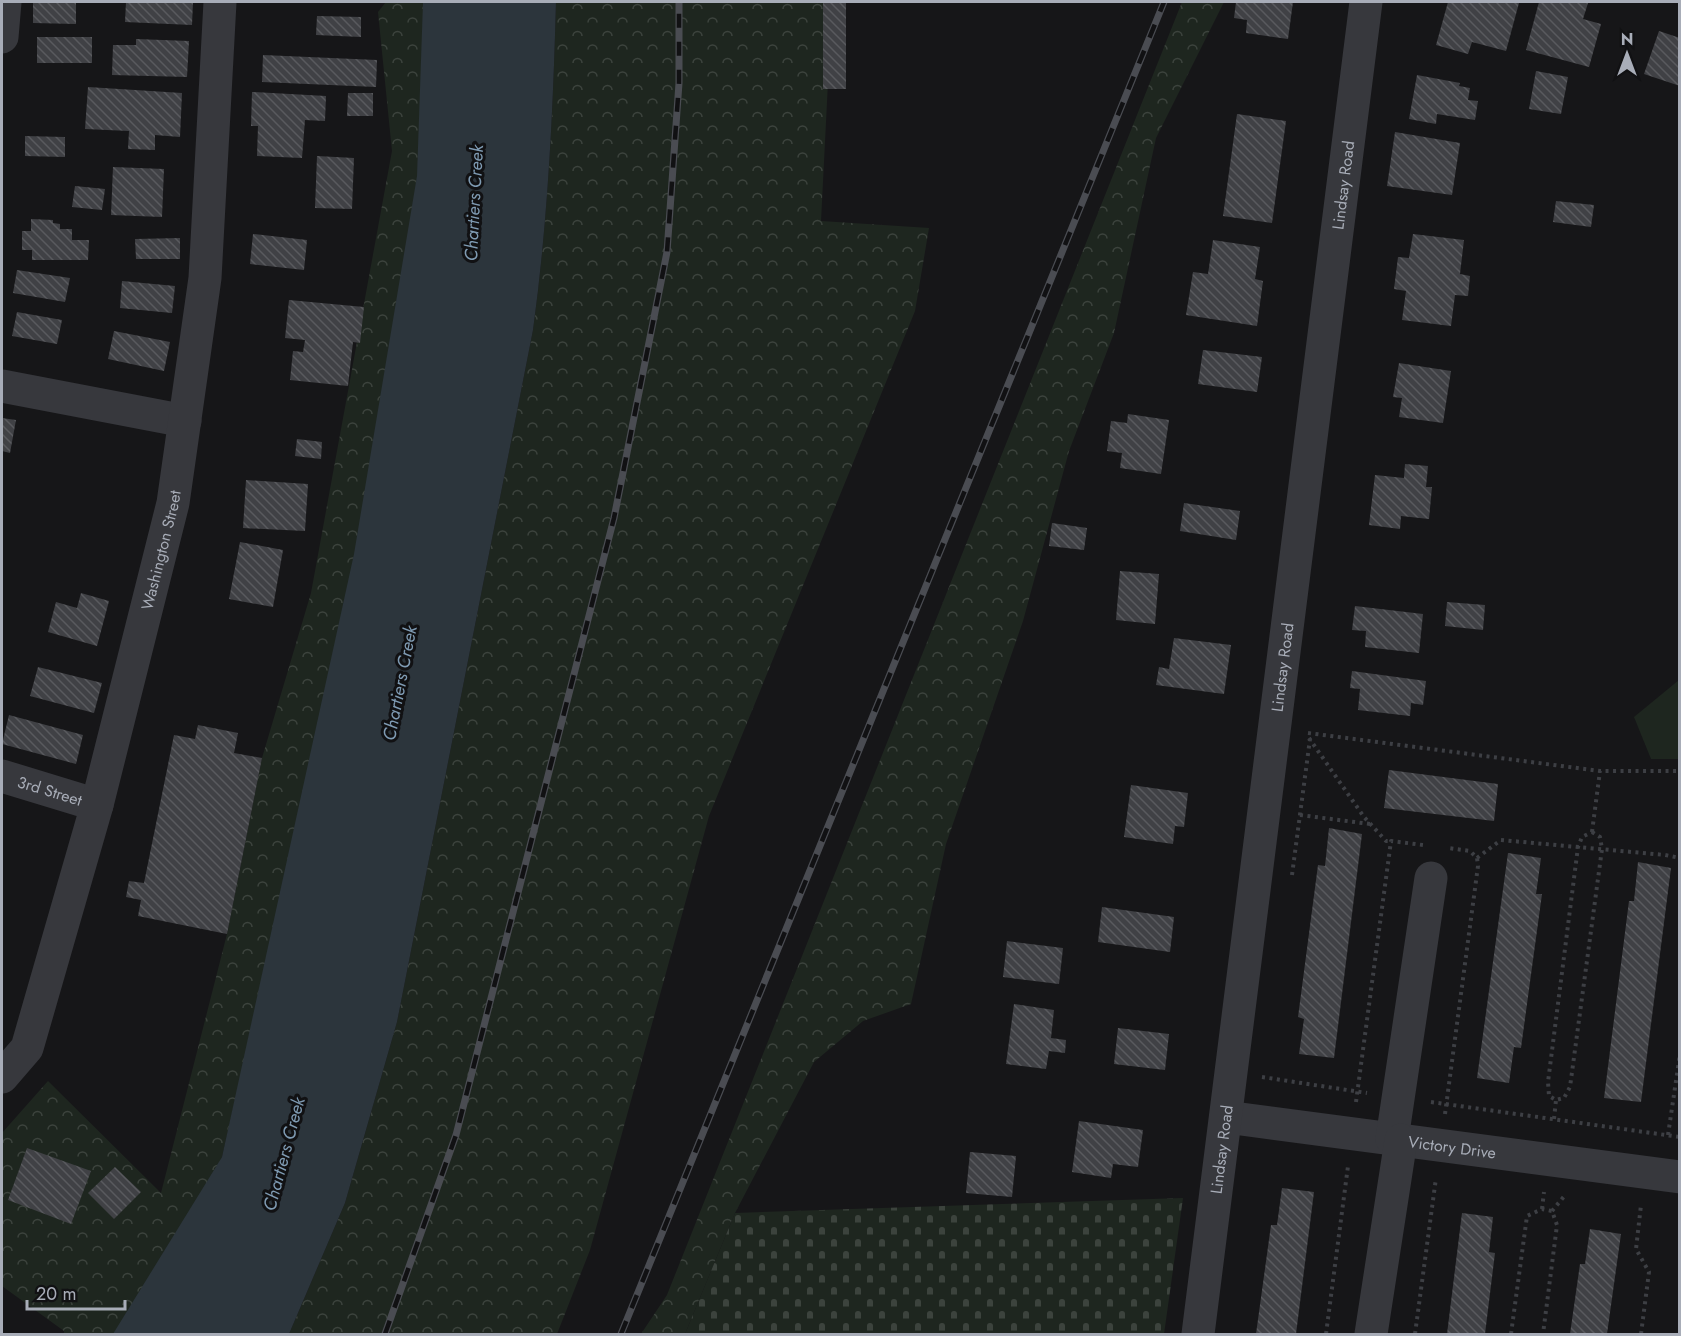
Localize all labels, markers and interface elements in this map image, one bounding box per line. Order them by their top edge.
north arrow [1597,24,1657,84]
text: N [1621,28,1633,51]
street label: Lindsay Road [1326,139,1360,231]
water label: Chartiers Creek [458,143,490,262]
street label: Washington Street [136,489,187,612]
water label: Chartiers Creek [376,622,424,743]
street label: Lindsay Road [1266,622,1300,713]
street label: 3rd Street [15,770,85,812]
water label: Chartiers Creek [256,1093,312,1214]
street label: Lindsay Road [1205,1104,1239,1195]
street label: Victory Drive [1407,1130,1497,1165]
scale bar [27,1273,124,1311]
text: 20 m [36,1281,76,1307]

